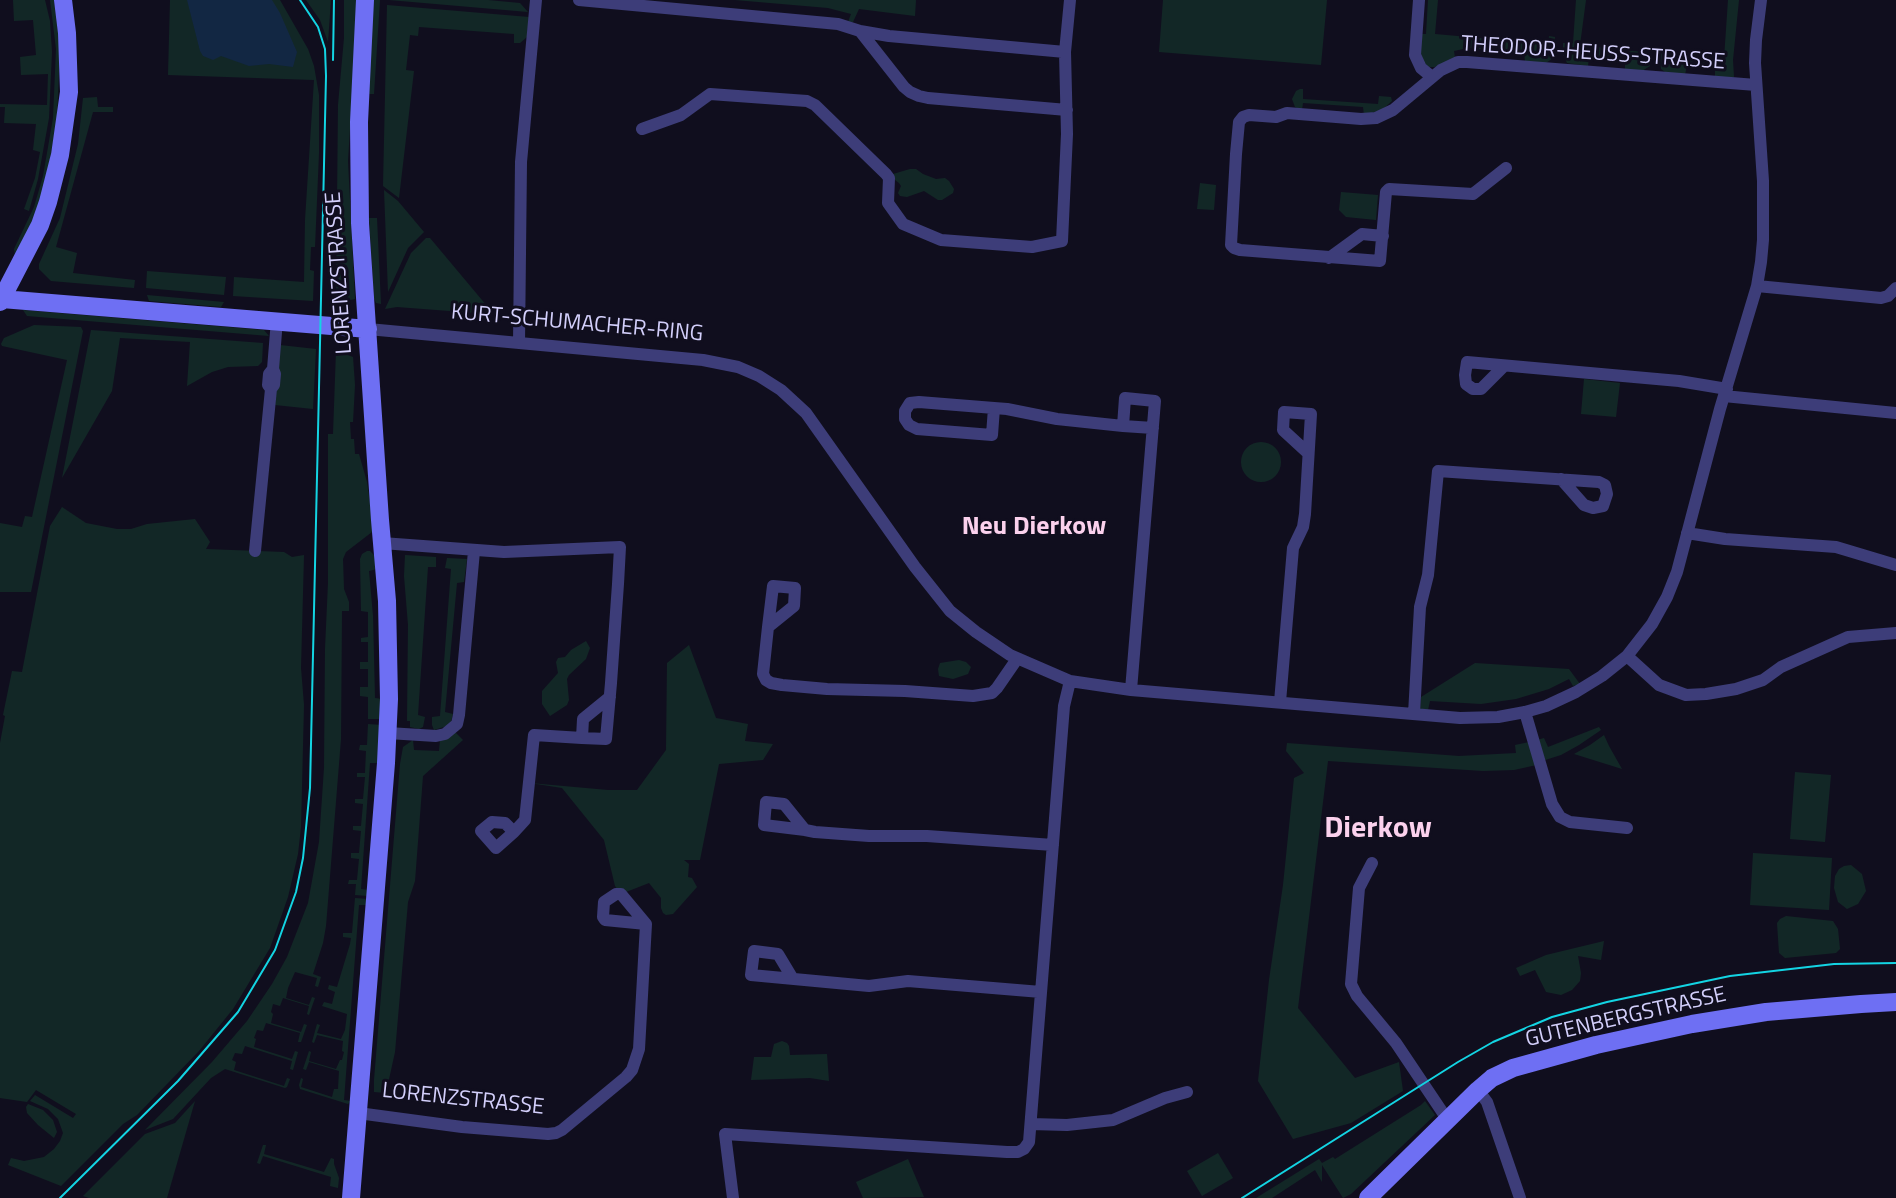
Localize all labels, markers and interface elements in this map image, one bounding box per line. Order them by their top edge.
street label: THEODOR-HEUSS-STRASSE [1460,32,1726,76]
street label: LORENZSTRASSE [321,191,359,355]
street label: KURT-SCHUMACHER-RING [450,300,704,348]
district label: Neu Dierkow [962,512,1106,544]
district label: Dierkow [1324,812,1432,848]
street label: GUTENBERGSTRASSE [1523,982,1729,1054]
street label: LORENZSTRASSE [381,1078,545,1122]

